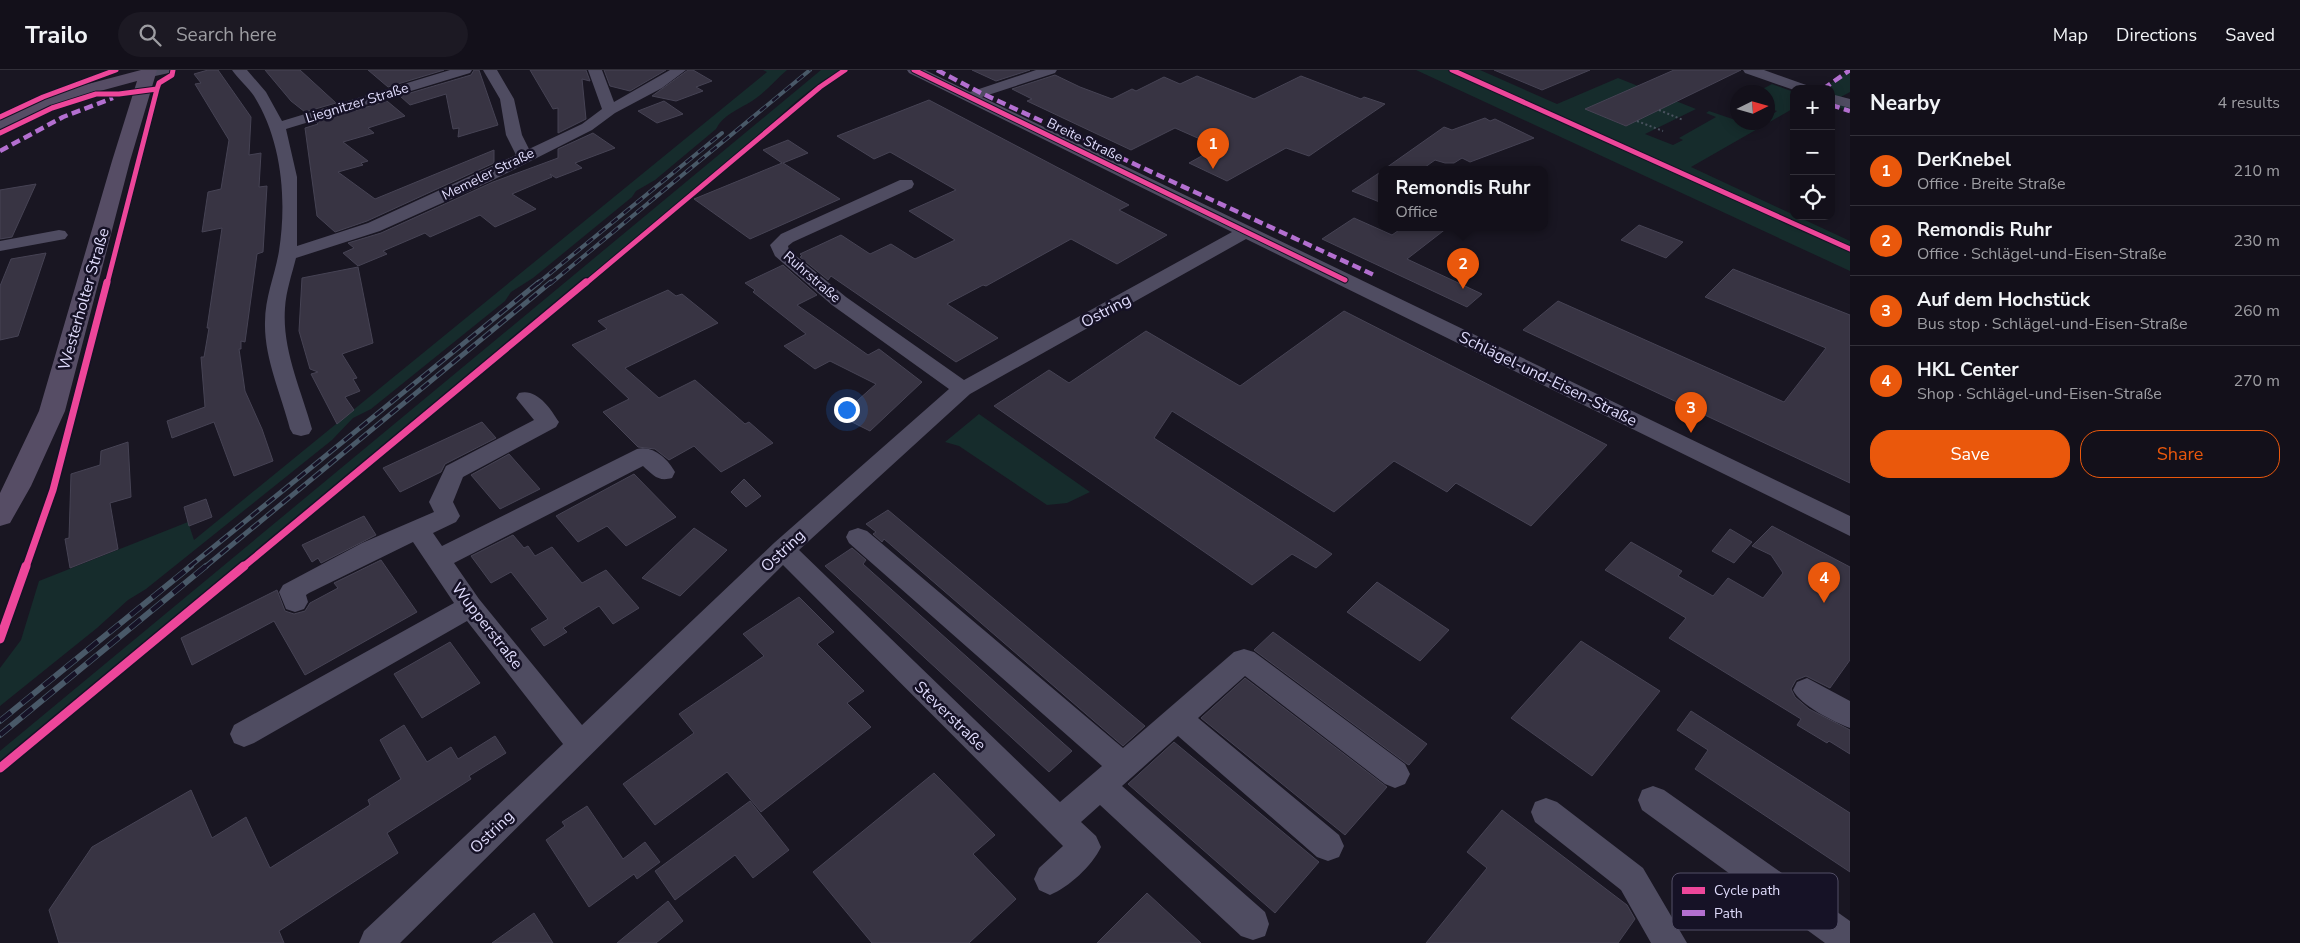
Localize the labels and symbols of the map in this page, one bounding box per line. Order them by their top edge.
street label: Liegnitzer Straße [303,78,411,128]
north arrow [1730,85,1775,130]
street label: Breite Straße [1044,113,1126,167]
pin: 1 [1197,128,1229,169]
street label: Memeler Straße [438,143,538,205]
street label: Westerholter Straße [53,225,115,373]
street label: Ruhrstraße [779,247,845,307]
pin: 2 [1447,248,1479,289]
street label: Ostring [1077,289,1135,333]
street label: Schlägel-und-Eisen-Straße [1455,326,1641,432]
pin: 3 [1675,392,1707,433]
your location [834,397,860,423]
street label: Ostring [756,525,810,577]
pin: 4 [1808,562,1840,603]
street label: Wupperstraße [446,578,528,674]
street label: Steverstraße [909,676,991,756]
street label: Ostring [465,806,519,858]
legend [1672,873,1838,930]
text: Cycle path [1714,881,1780,900]
text: Path [1714,904,1743,923]

